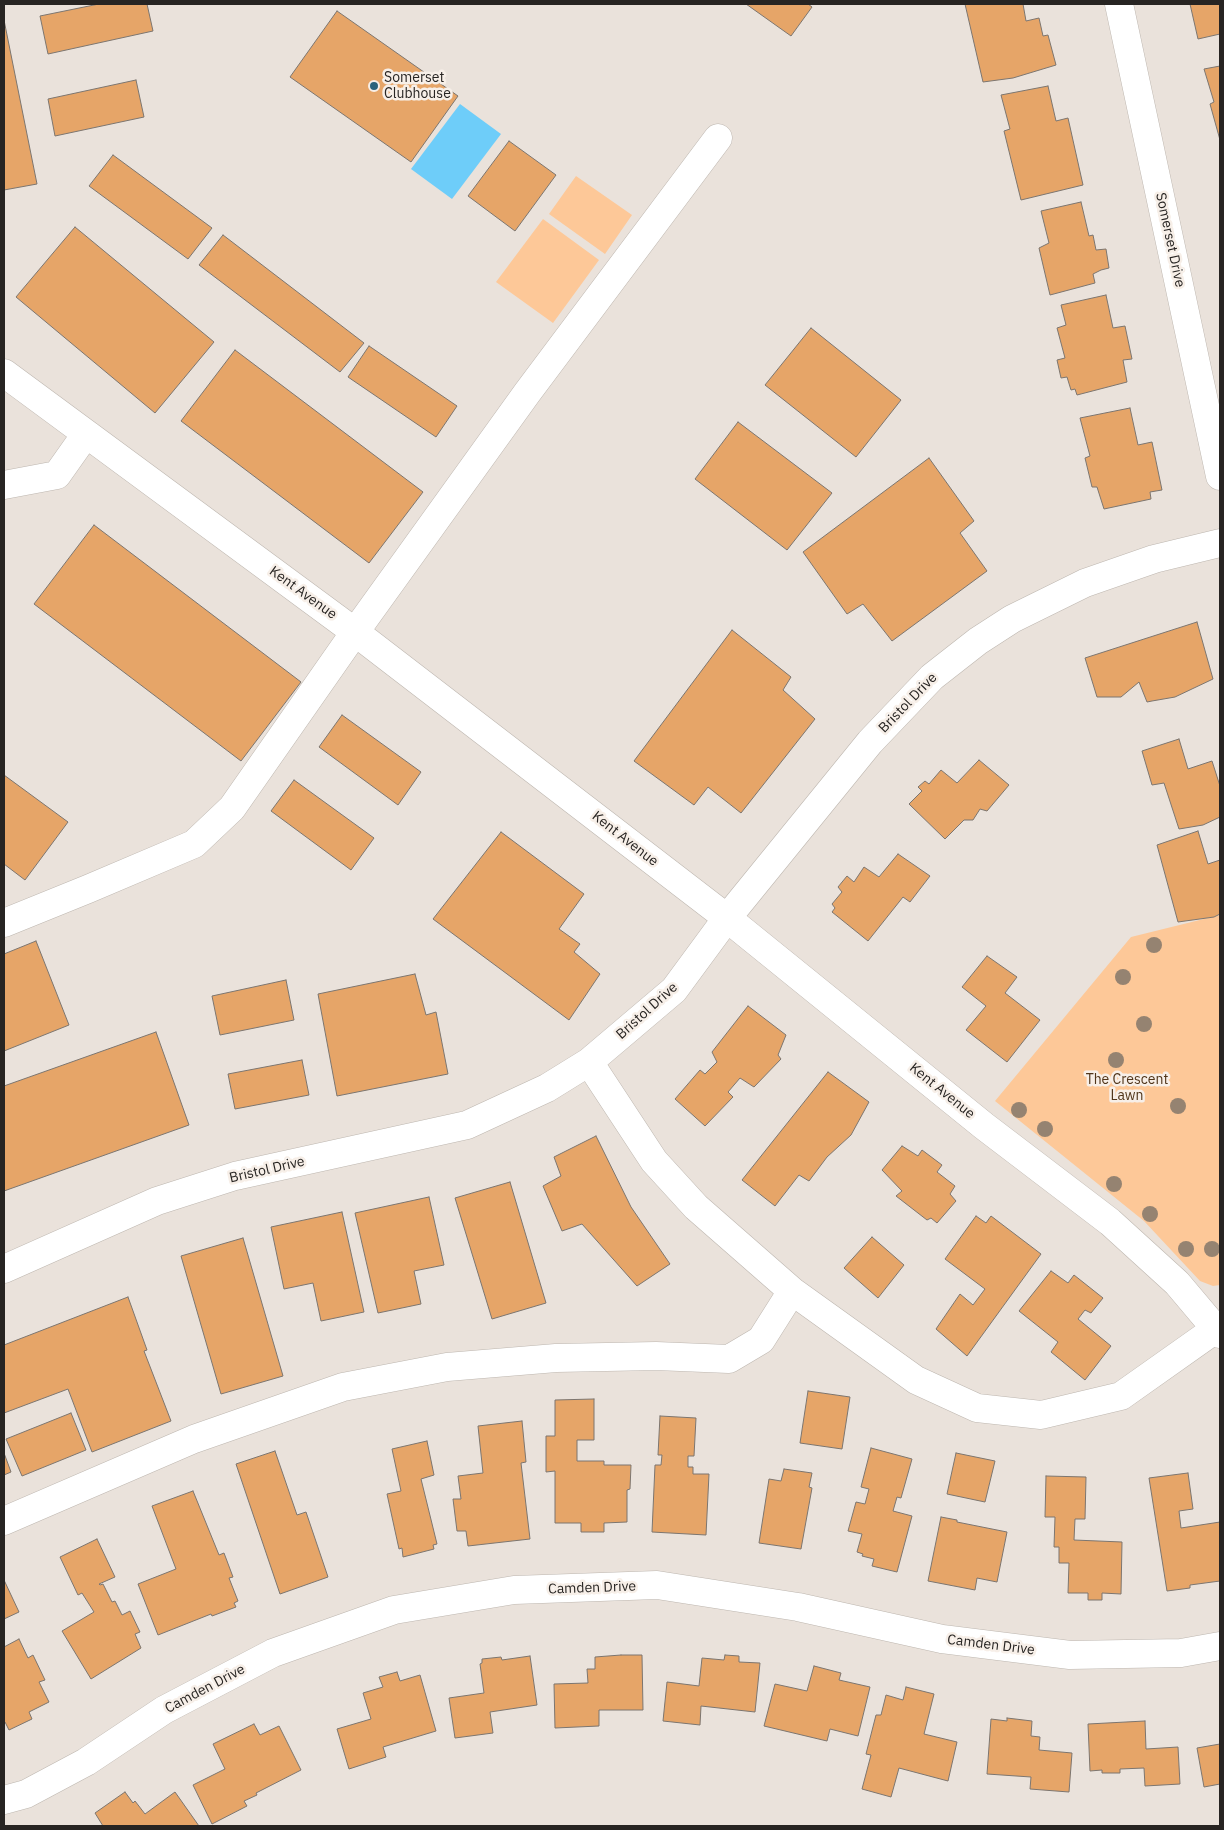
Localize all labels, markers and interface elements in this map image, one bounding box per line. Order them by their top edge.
place label: Somerset Clubhouse [384,70,451,102]
marker: Somerset Clubhouse [368,80,380,92]
street label: Somerset Drive [1152,191,1188,289]
street label: Kent Avenue [266,563,340,623]
street label: Bristol Drive [875,670,941,736]
street label: Kent Avenue [589,808,661,870]
street label: Bristol Drive [613,979,681,1043]
street label: Kent Avenue [906,1060,978,1122]
park label: The Crescent Lawn [1086,1072,1168,1104]
street label: Bristol Drive [228,1153,306,1187]
street label: Camden Drive [548,1578,636,1598]
street label: Camden Drive [946,1631,1036,1659]
street label: Camden Drive [162,1661,248,1717]

